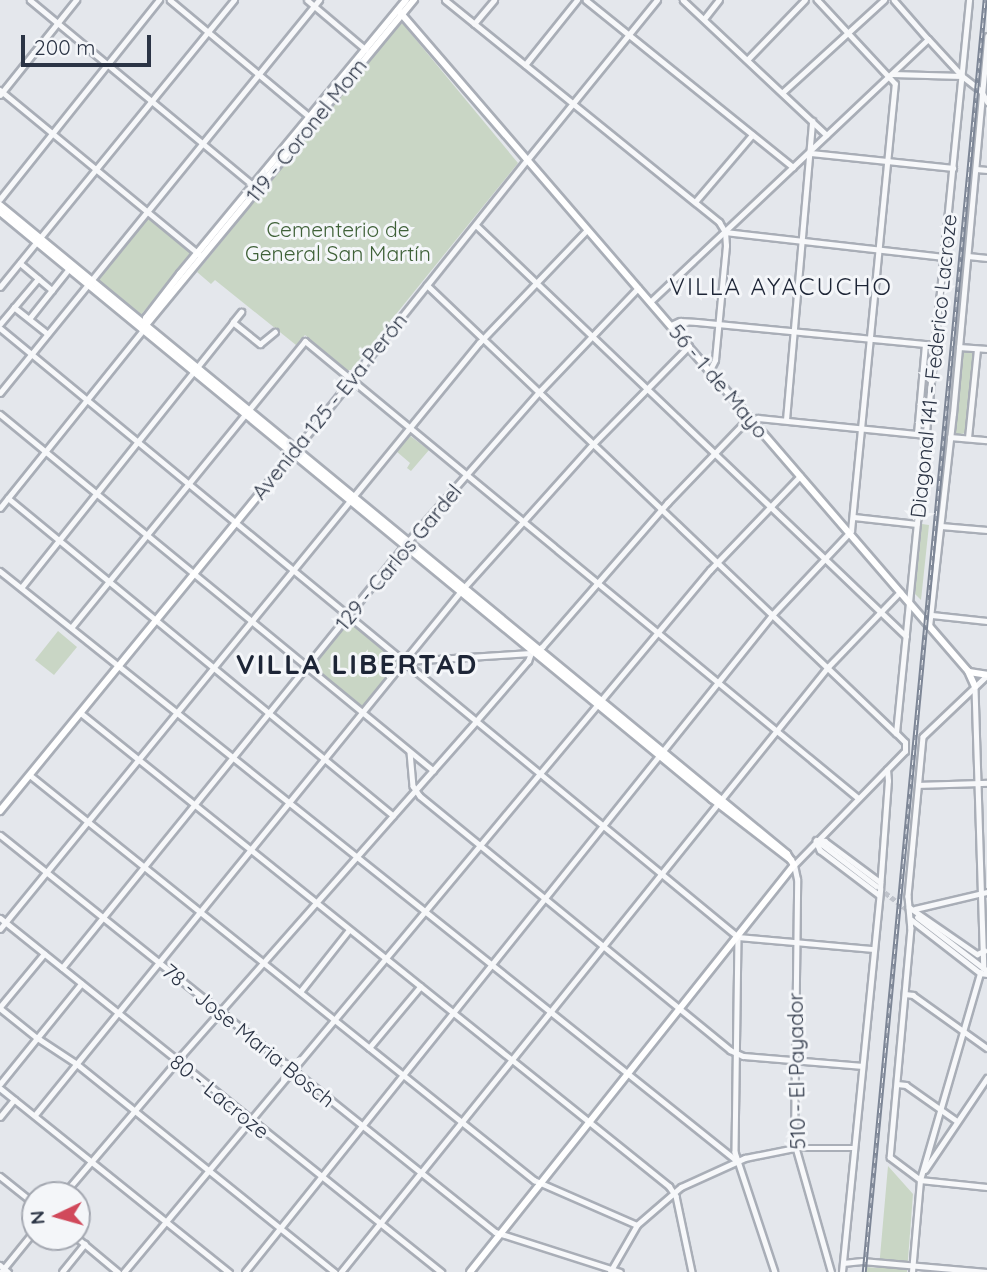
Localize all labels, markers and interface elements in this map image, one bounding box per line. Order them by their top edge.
scale bar [24,21,154,65]
text: 200 m [34,34,96,60]
street label: 119 - Coronel Mom [240,53,372,207]
street label: Diagonal 141 - Federico Lacroze [905,213,961,519]
park label: Cementerio de General San Martín [245,216,431,266]
district label: VILLA AYACUCHO [671,273,891,301]
street label: Avenida 125 - Eva Perón [246,308,412,504]
street label: 56 - 1 de Mayo [664,319,774,443]
street label: 129 - Carlos Gardel [330,479,466,635]
district label: VILLA LIBERTAD [237,647,477,681]
street label: 78 - Jose Maria Bosch [158,958,340,1112]
street label: 510 - El Payador [782,992,810,1150]
street label: 80 - Lacroze [165,1048,275,1144]
north arrow [21,1181,91,1251]
text: N [25,1210,50,1226]

